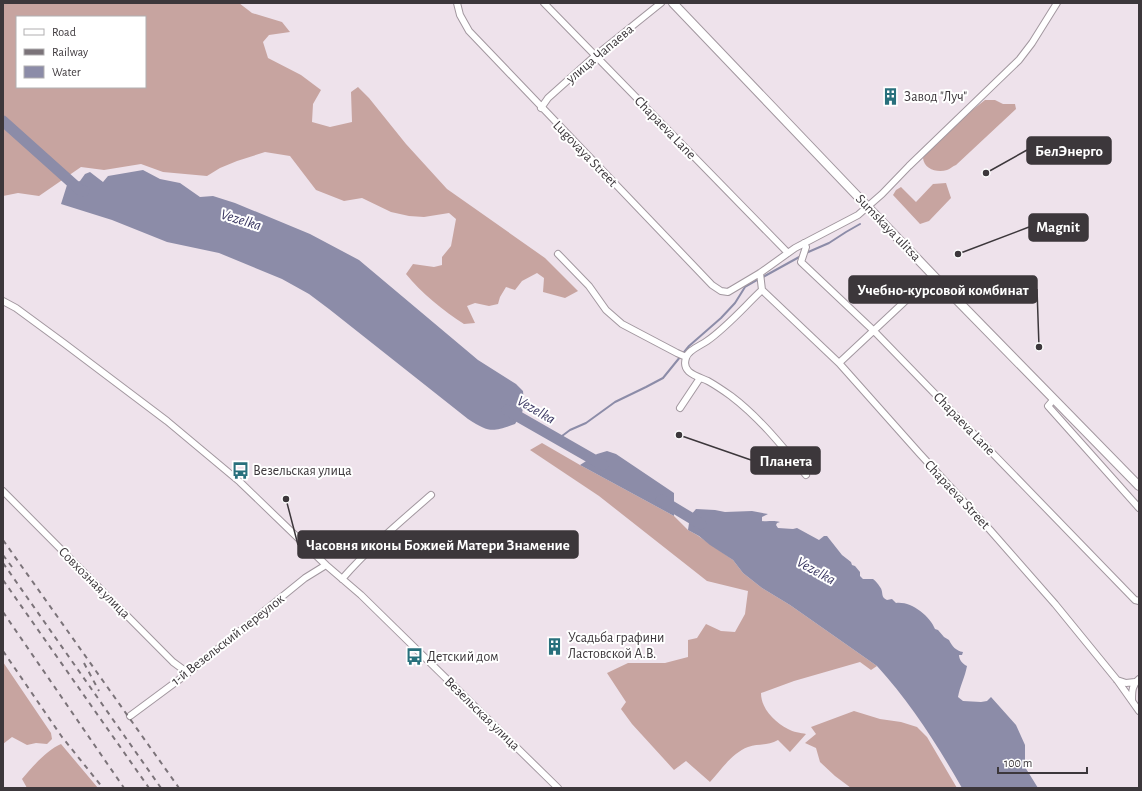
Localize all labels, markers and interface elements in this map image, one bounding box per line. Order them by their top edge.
legend [16,16,146,88]
street label: улица Чапаева [563,22,637,87]
text: Road [52,26,76,38]
text: Railway [52,46,88,59]
text: Water [52,66,81,78]
building icon: Завод "Луч" [881,87,901,107]
place label: Завод "Луч" [904,90,967,104]
street label: Chapaeva Lane [632,94,698,162]
street label: Lugovaya Street [550,118,620,190]
callout: БелЭнерго [1027,137,1111,164]
text: БелЭнерго [1035,144,1103,159]
street label: Sumskaya ulitsa [853,192,924,265]
water label: Vezelka [219,207,263,233]
callout: Magnit [1029,214,1088,241]
text: Magnit [1036,220,1080,235]
callout: Учебно-курсовой комбинат [849,276,1037,303]
text: Учебно-курсовой комбинат [857,283,1029,298]
street label: Chapaeva Lane [931,390,997,458]
water label: Vezelka [514,393,558,427]
callout: Планета [751,447,820,474]
text: Планета [760,454,812,469]
street label: Chapaeva Street [922,458,993,533]
bus stop icon: Везельская улица [230,461,250,481]
place label: Везельская улица [253,464,352,478]
callout: Часовня иконы Божией Матери Знамение [298,531,578,558]
text: Часовня иконы Божией Матери Знамение [306,538,570,553]
street label: Совхозная улица [56,545,133,622]
water label: Vezelka [794,554,838,588]
street label: 1-й Везельский переулок [169,591,287,688]
place label: Усадьба графини Ластовской А.В. [568,631,664,661]
building icon: Усадьба графини Ластовской А.В. [545,636,565,656]
bus stop icon: Детский дом [404,647,424,667]
place label: Детский дом [427,650,499,664]
street label: Везельская улица [442,675,523,754]
scale bar [998,749,1087,775]
text: 100 m [1004,757,1032,769]

